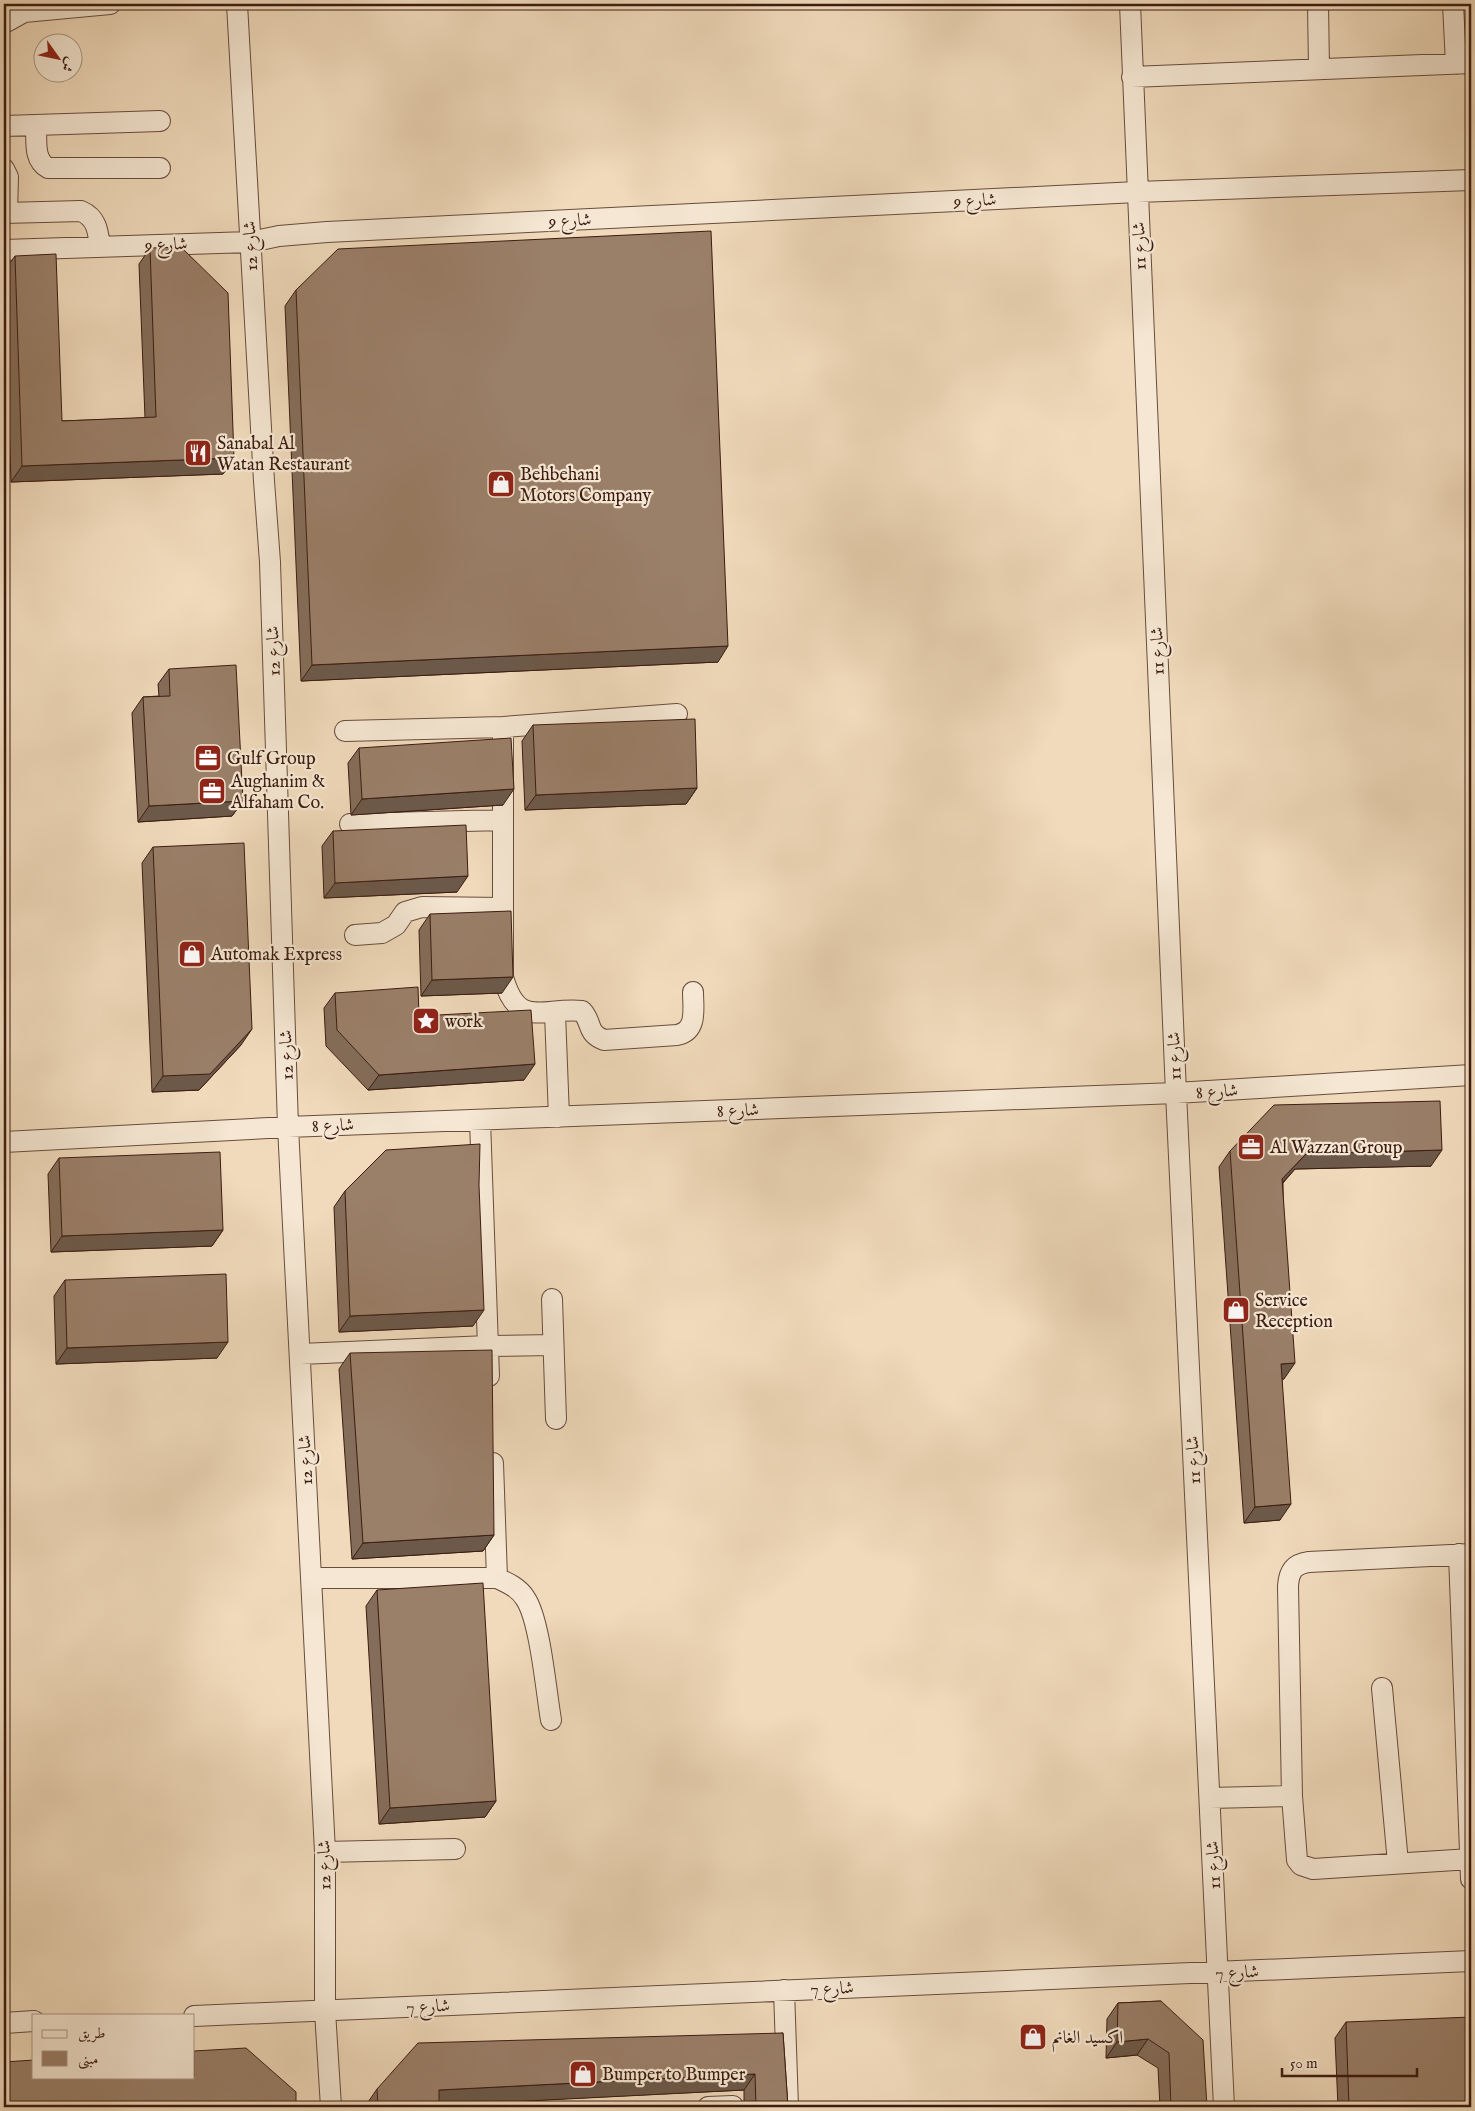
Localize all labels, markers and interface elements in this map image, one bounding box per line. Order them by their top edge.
north arrow [32,32,82,82]
text: ش [57,54,79,75]
street label: شارع 9 [952,189,997,216]
street label: شارع 9 [547,209,592,236]
street label: شارع 12 [239,220,266,272]
street label: شارع 11 [1128,221,1155,271]
street label: شارع 9 [143,233,188,260]
place label: Sanabal Al Watan Restaurant [217,433,350,477]
restaurant icon: Sanabal Al Watan Restaurant [183,438,213,468]
place label: Behbehani Motors Company [520,464,652,508]
shop icon: Behbehani Motors Company [486,469,516,499]
street label: شارع 12 [262,625,289,677]
street label: شارع 11 [1146,626,1173,676]
office icon: Gulf Group [193,743,223,773]
place label: Gulf Group [227,748,316,771]
place label: Aughanim & Alfaham Co. [230,771,325,815]
office icon: Aughanim & Alfaham Co. [197,776,227,806]
shop icon: Automak Express [177,939,207,969]
place label: Automak Express [210,944,342,967]
place icon: work [411,1006,441,1036]
place label: work [445,1011,483,1034]
street label: شارع 12 [275,1029,302,1081]
street label: شارع 11 [1163,1031,1190,1081]
street label: شارع 8 [1195,1080,1239,1107]
street label: شارع 8 [717,1099,760,1126]
street label: شارع 8 [312,1114,355,1141]
office icon: Al Wazzan Group [1236,1132,1266,1162]
place label: Al Wazzan Group [1269,1137,1403,1160]
place label: Service Reception [1255,1290,1333,1334]
shop icon: Service Reception [1221,1295,1251,1325]
street label: شارع 12 [294,1434,321,1486]
street label: شارع 11 [1182,1435,1209,1485]
street label: شارع 12 [314,1840,339,1890]
street label: شارع 11 [1202,1840,1229,1890]
street label: شارع 7 [1215,1961,1260,1988]
street label: شارع 7 [810,1977,854,2004]
street label: شارع 7 [406,1995,451,2022]
legend [32,2014,195,2078]
shop icon: اكسيد الغانم [1018,2022,1048,2052]
text: طريق [78,2024,105,2043]
place label: اكسيد الغانم [1052,2027,1123,2053]
scale bar [1282,2046,1418,2078]
text: مبنى [78,2050,98,2070]
text: 50 m [1290,2054,1318,2073]
shop icon: Bumper to Bumper [568,2059,598,2089]
place label: Bumper to Bumper [602,2064,746,2087]

